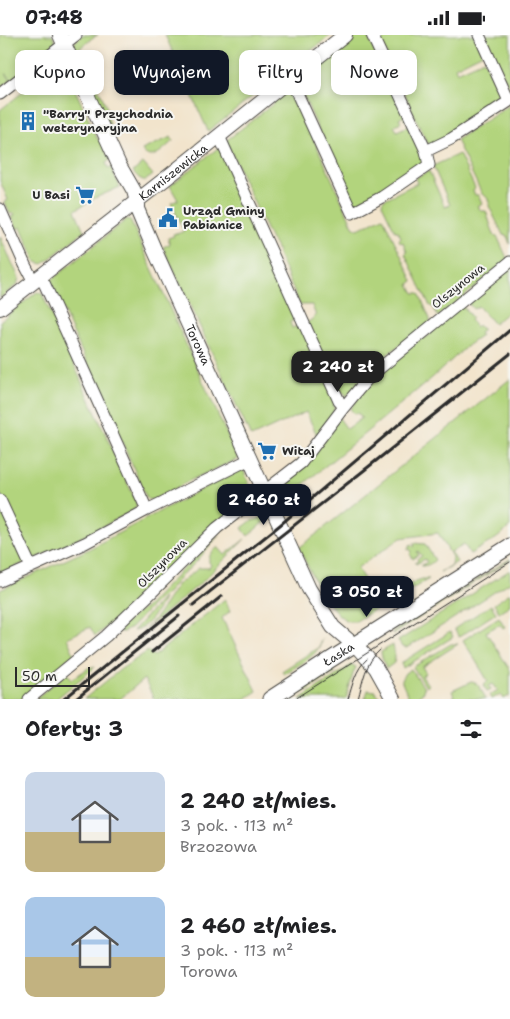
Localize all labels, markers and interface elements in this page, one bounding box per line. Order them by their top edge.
text: 07:48 [25,5,83,30]
chip: Kupno [15,50,104,95]
chip: Wynajem [114,50,229,95]
chip: Filtry [239,50,321,95]
chip: Nowe [331,50,417,95]
place label: "Barry" Przychodnia weterynaryjna [43,106,174,136]
building icon: "Barry" Przychodnia weterynaryjna [17,110,39,132]
street label: Karniszewicka [136,140,211,204]
supermarket icon: U Basi [74,184,96,206]
place label: U Basi [32,187,70,203]
place label: Urząd Gminy Pabianice [183,203,265,233]
public building icon: Urząd Gminy Pabianice [157,207,179,229]
street label: Olszynowa [428,259,488,312]
street label: Torowa [181,322,214,368]
pin: 2 240 zł [286,351,390,393]
text: 2 240 zł [302,356,374,377]
supermarket icon: Witaj [256,440,278,462]
place label: Witaj [282,443,315,459]
pin: 2 460 zł [212,483,316,526]
text: 2 460 zł [228,489,300,510]
street label: Olszynowa [134,534,191,591]
pin: 3 050 zł [315,575,419,618]
text: 3 050 zł [332,581,402,602]
street label: Łaska [319,638,358,671]
scale bar [15,664,90,687]
text: 50 m [22,667,57,685]
text: Oferty: 3 [25,715,123,743]
icon: filters [457,715,485,743]
text: 2 240 zł/mies. [180,787,336,815]
icon: home [65,792,125,852]
text: 3 pok. · 113 m² [180,815,293,836]
text: Brzozowa [180,836,257,857]
text: 2 460 zł/mies. [180,912,337,940]
icon: home [65,917,125,977]
text: 3 pok. · 113 m² [180,940,293,961]
text: Torowa [180,961,237,982]

